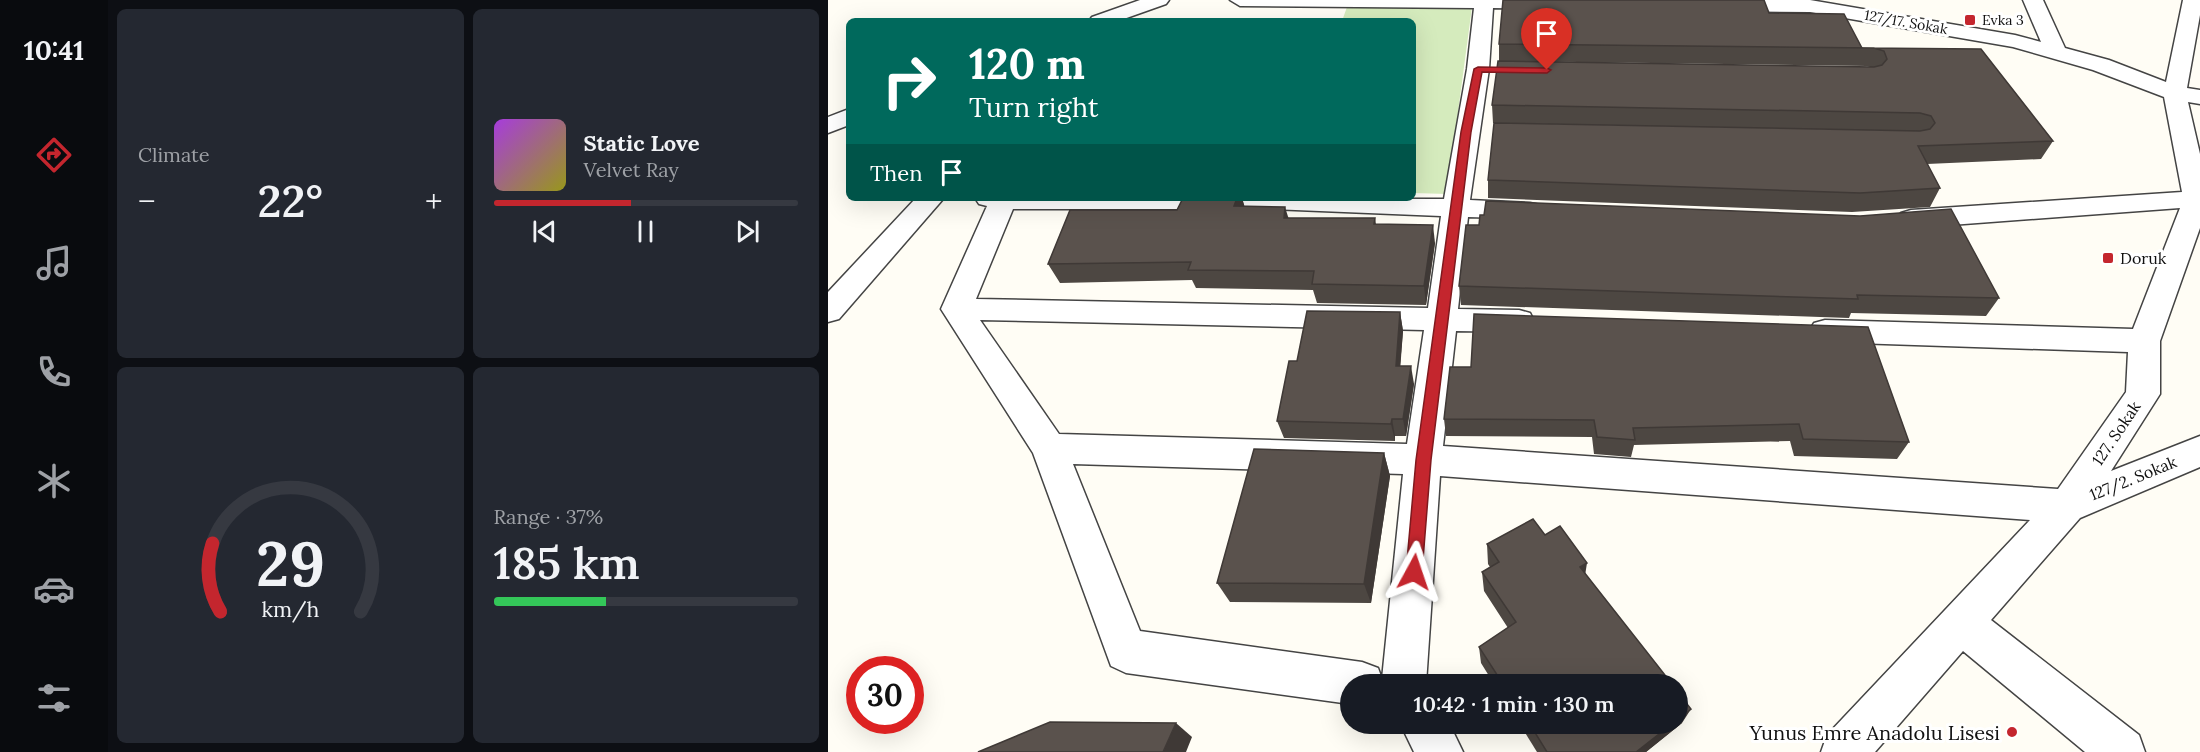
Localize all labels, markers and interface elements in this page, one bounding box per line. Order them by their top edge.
street label: 127/17. Sokak [1863,6,1949,38]
pin [1521,8,1572,70]
place label: Evka 3 [1982,11,2024,29]
marker: Evka 3 [1963,13,1977,27]
icon: arrive [1530,17,1563,50]
text: 10:41 [24,33,84,67]
text: 120 m [969,37,1085,91]
icon: right [870,42,948,120]
text: Turn right [969,90,1098,124]
text: Static Love [584,129,700,157]
icon: directions [33,134,75,176]
text: Climate [138,142,210,167]
icon: arrive [935,156,968,189]
text: Velvet Ray [584,157,679,182]
text: Then [870,159,923,187]
text: 22° [257,172,323,229]
text: − [138,180,156,222]
text: + [425,180,443,222]
icon: previous [528,215,561,248]
icon: pause [629,215,662,248]
icon: next [731,215,764,248]
icon: music [33,242,75,284]
place label: Doruk [2120,248,2167,268]
marker: Doruk [2101,251,2115,265]
icon: phone [33,351,75,393]
street label: 127. Sokak [2087,397,2145,469]
street label: 127/2. Sokak [2086,451,2180,505]
icon: climate [33,460,75,502]
text: Range · 37% [494,504,603,529]
text: 29 [256,523,325,603]
text: 185 km [494,534,640,591]
position arrow [1382,540,1446,604]
icon: car [33,568,75,610]
text: km/h [261,595,319,623]
speed limit sign: 30 [846,656,924,734]
icon: filters [33,677,75,719]
text: 10:42 · 1 min · 130 m [1414,690,1614,718]
place label: Yunus Emre Anadolu Lisesi [1748,720,2000,745]
marker: Yunus Emre Anadolu Lisesi [2005,725,2019,739]

